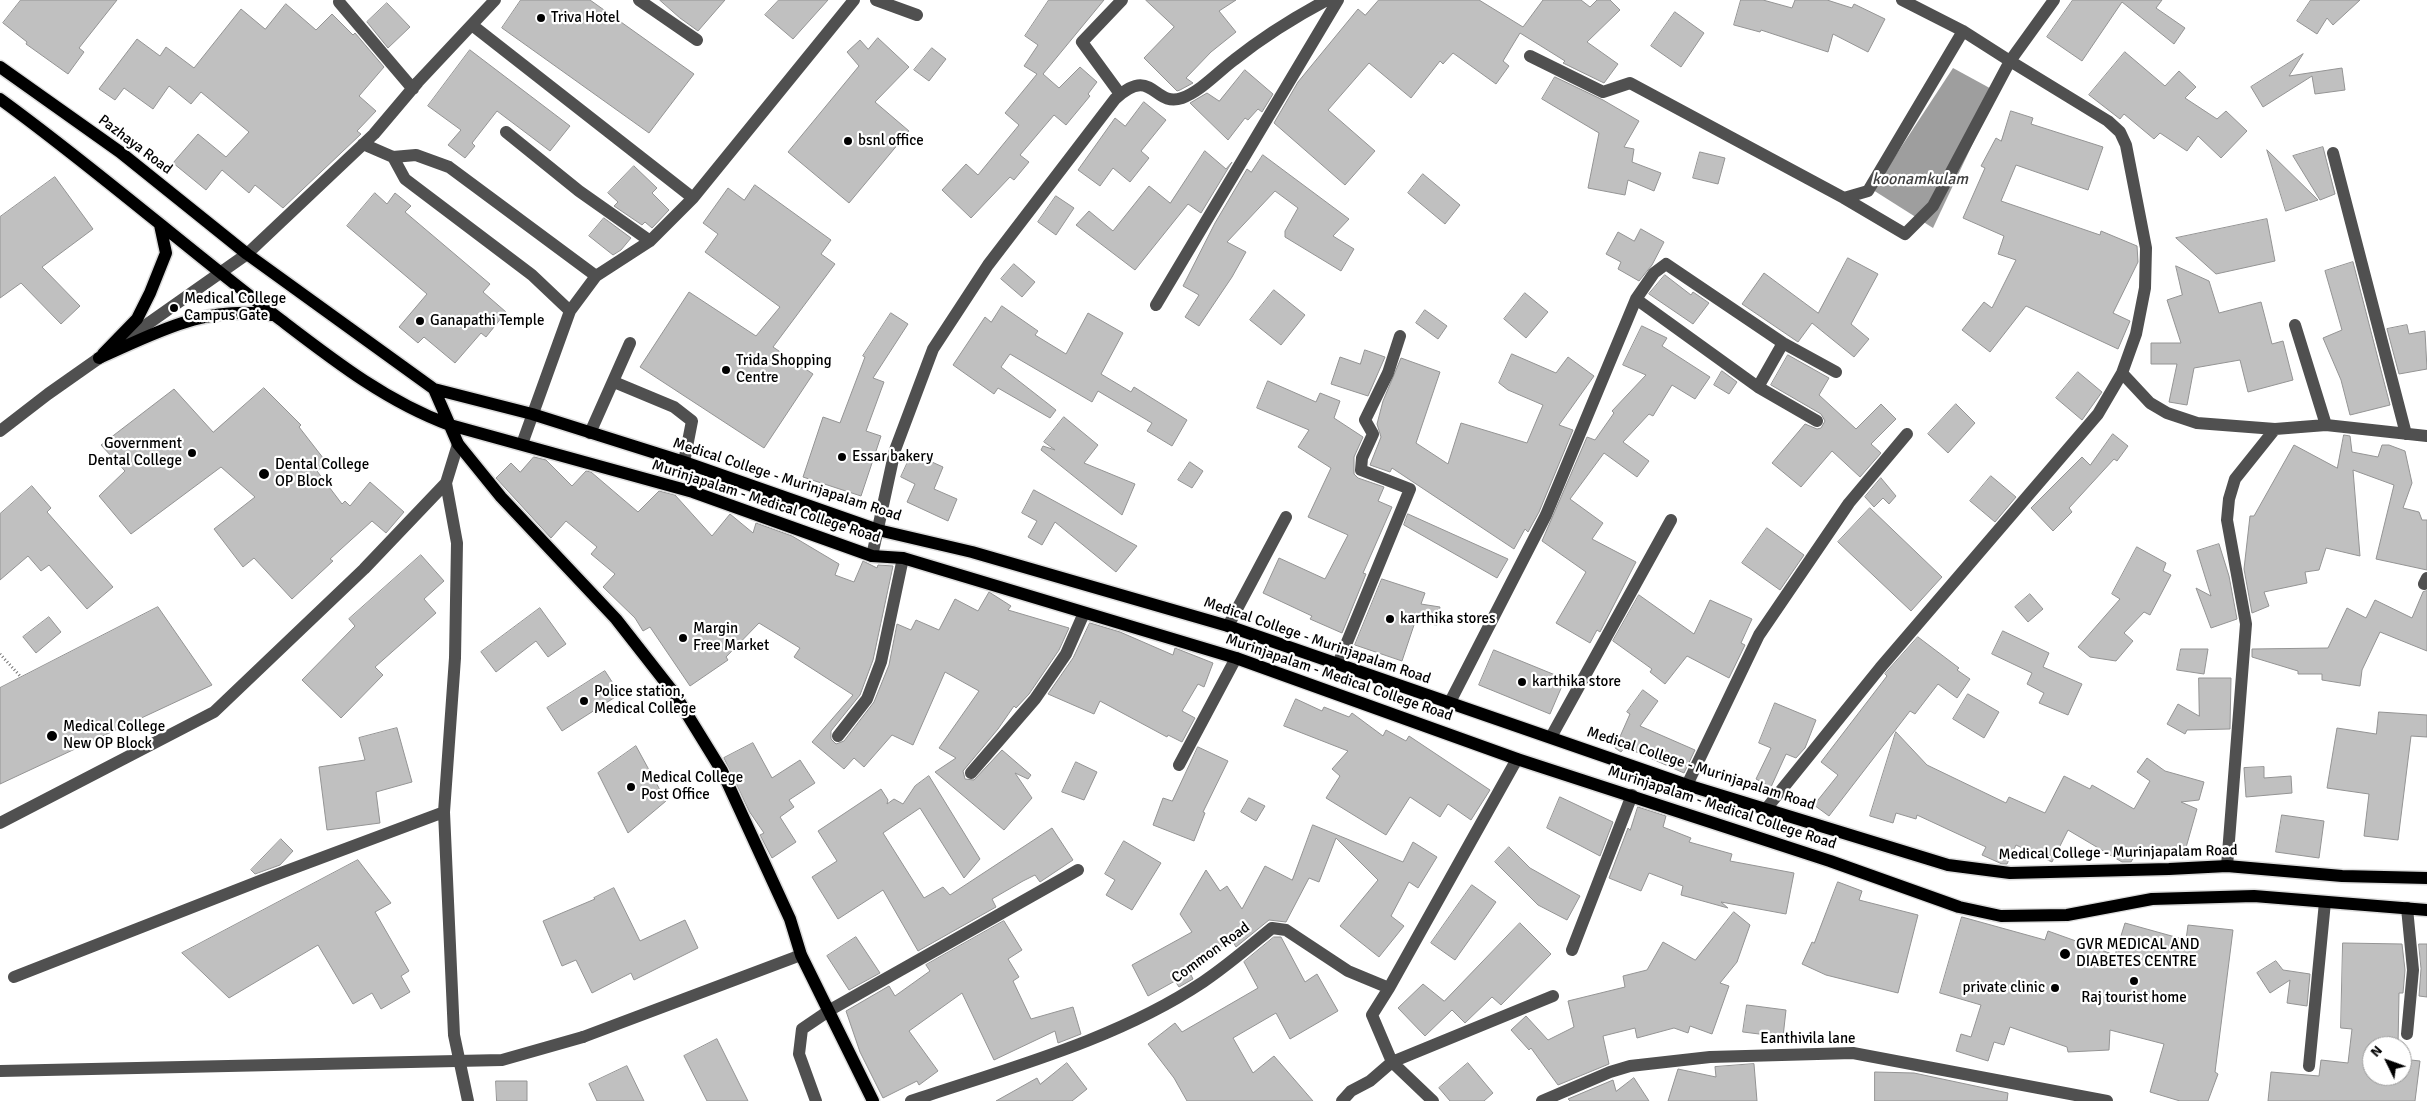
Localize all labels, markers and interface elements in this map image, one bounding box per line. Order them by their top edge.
place label: Triva Hotel [551,9,620,27]
marker: Triva Hotel [535,12,547,24]
street label: Pazhaya Road [94,111,176,179]
place label: bsnl office [858,132,924,150]
marker: bsnl office [842,135,854,147]
water label: koonamkulam [1872,170,1968,190]
place label: Medical College Campus Gate [184,290,286,325]
marker: Medical College Campus Gate [168,302,180,314]
place label: Ganapathi Temple [430,312,545,330]
marker: Ganapathi Temple [414,315,426,327]
place label: Trida Shopping Centre [736,352,832,387]
marker: Trida Shopping Centre [720,364,732,376]
place label: Government Dental College [88,435,182,470]
street label: Medical College - Murinjapalam Road [671,435,903,525]
marker: Government Dental College [186,447,198,459]
place label: Essar bakery [852,448,933,466]
marker: Essar bakery [836,451,848,463]
place label: Dental College OP Block [275,456,369,491]
street label: Murinjapalam - Medical College Road [650,457,882,547]
marker: Dental College OP Block [257,467,271,481]
street label: Medical College - Murinjapalam Road [1201,594,1433,688]
place label: karthika stores [1400,610,1496,628]
marker: karthika stores [1384,613,1396,625]
place label: Margin Free Market [693,620,769,655]
street label: Murinjapalam - Medical College Road [1223,631,1455,725]
marker: Margin Free Market [677,632,689,644]
place label: karthika store [1532,673,1621,691]
marker: karthika store [1516,676,1528,688]
place label: Police station, Medical College [594,683,696,718]
marker: Police station, Medical College [578,695,590,707]
place label: Medical College New OP Block [63,718,165,753]
street label: Medical College - Murinjapalam Road [1585,724,1817,814]
marker: Medical College New OP Block [45,729,59,743]
street label: Murinjapalam - Medical College Road [1606,763,1838,853]
place label: Medical College Post Office [641,769,743,804]
marker: Medical College Post Office [625,781,637,793]
street label: Medical College - Murinjapalam Road [1998,842,2238,864]
street label: Common Road [1168,919,1254,987]
place label: GVR MEDICAL AND DIABETES CENTRE [2076,936,2199,971]
marker: GVR MEDICAL AND DIABETES CENTRE [2058,947,2072,961]
marker: Raj tourist home [2128,975,2140,987]
place label: private clinic [1962,979,2045,997]
marker: private clinic [2049,982,2061,994]
place label: Raj tourist home [2081,989,2187,1007]
street label: Eanthivila lane [1760,1030,1856,1048]
north arrow [2362,1036,2412,1086]
text: N [2367,1042,2386,1061]

